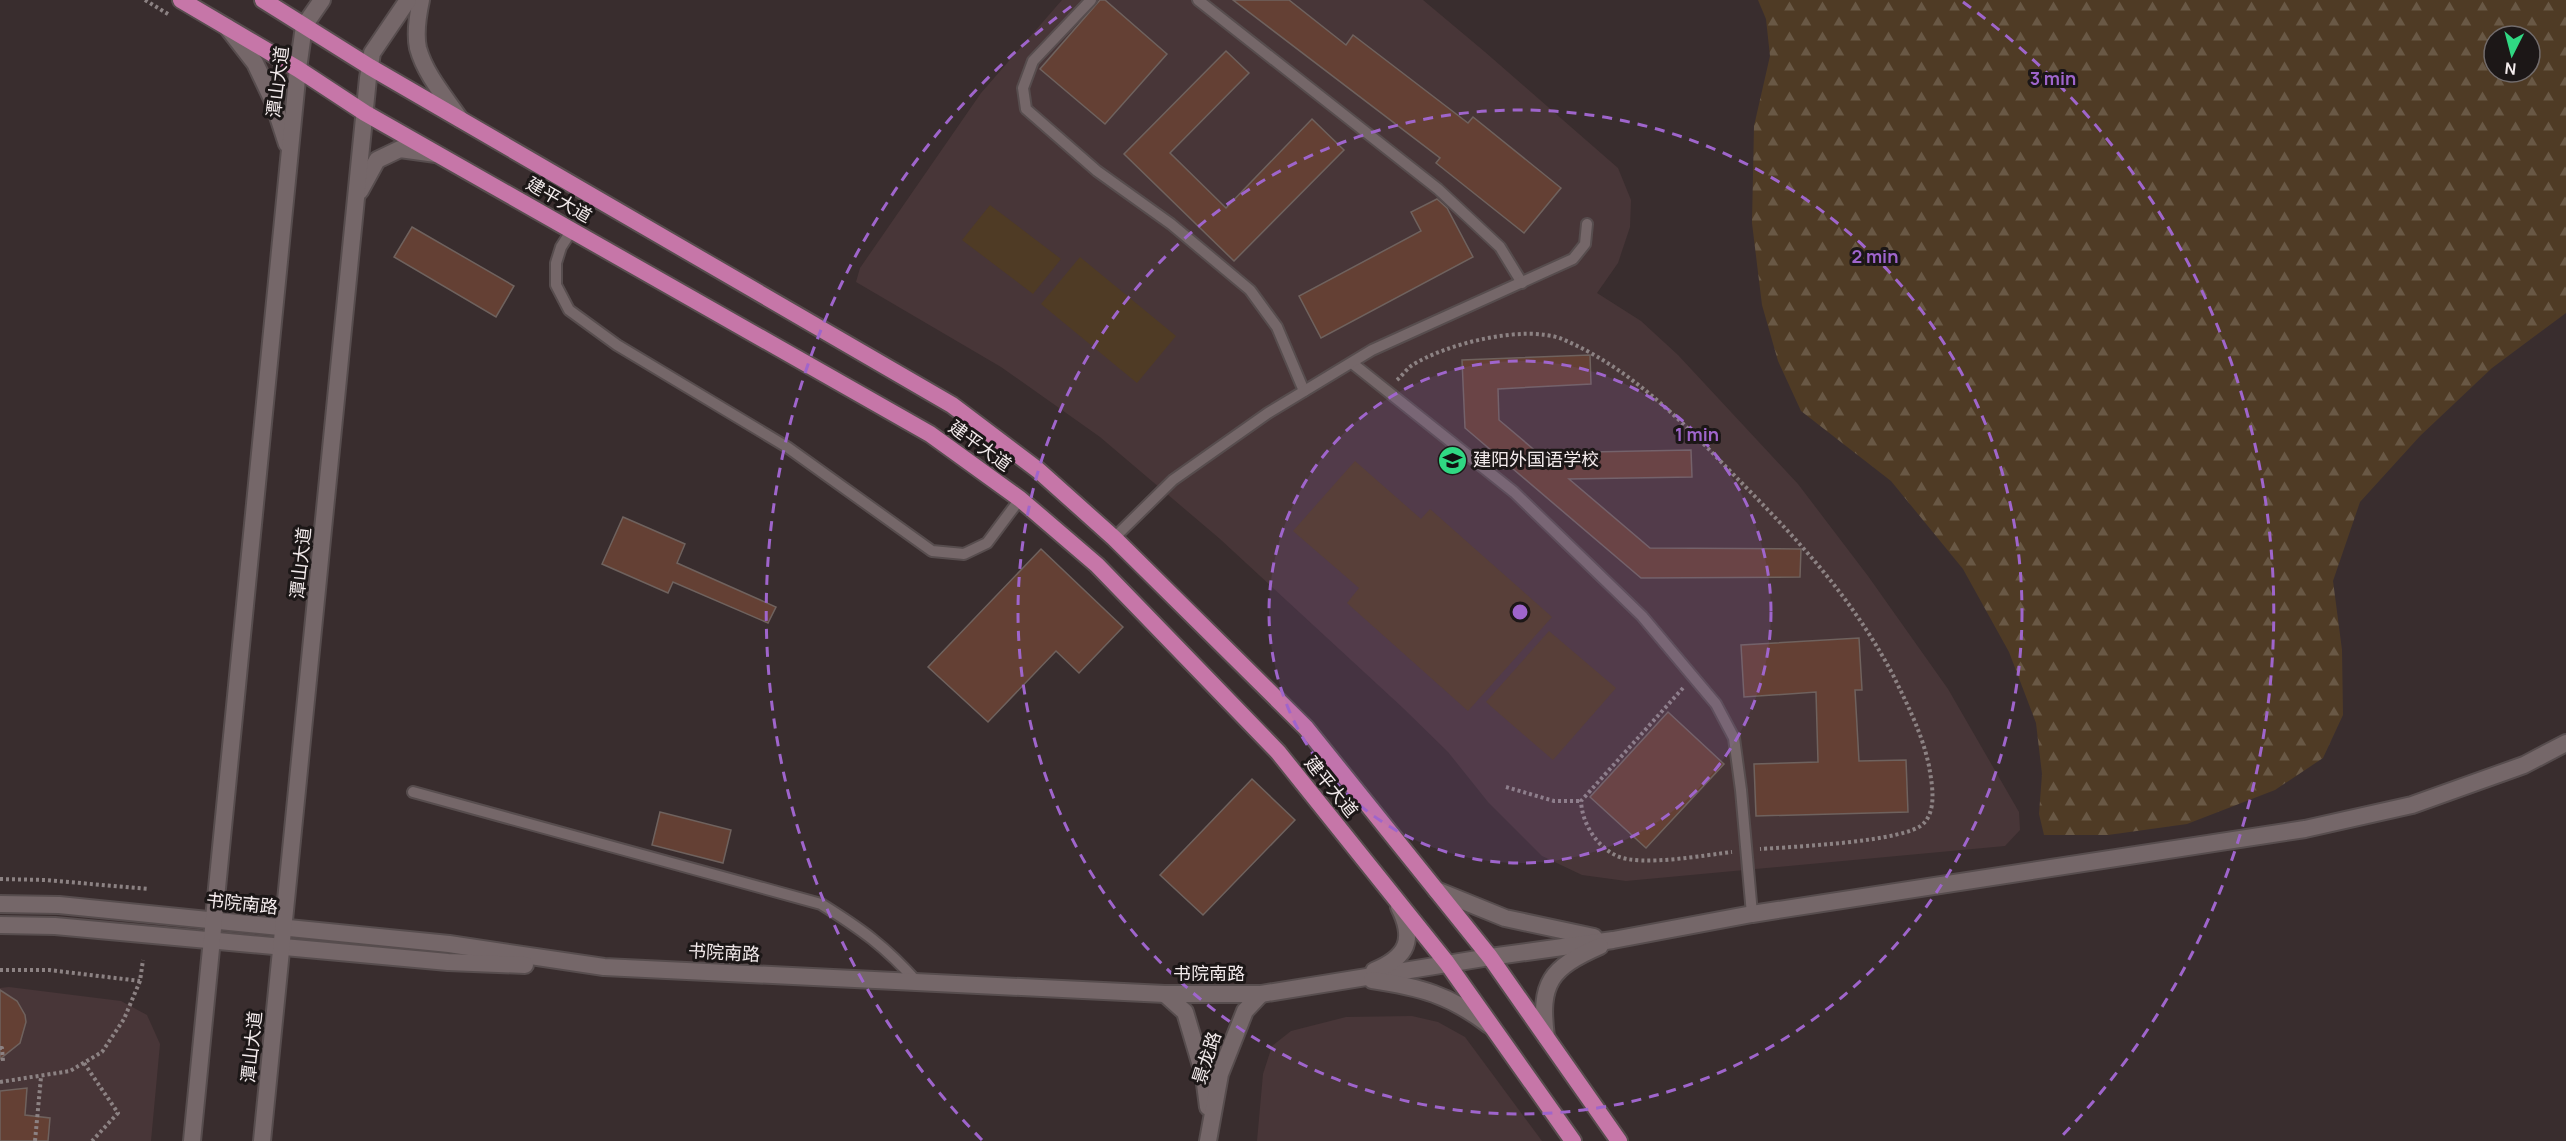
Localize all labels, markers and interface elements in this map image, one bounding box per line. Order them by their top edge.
north arrow [2482,24,2542,84]
street label: 潭山大道 [261,45,293,119]
text: N [2504,57,2517,80]
text: 3 min [2030,66,2076,90]
street label: 建平大道 [522,171,597,228]
text: 2 min [1852,244,1898,268]
street label: 建平大道 [944,414,1017,476]
text: 1 min [1675,422,1719,446]
school or university icon: 建阳外国语学校 [1436,444,1468,476]
place label: 建阳外国语学校 [1473,447,1599,471]
street label: 潭山大道 [284,526,316,600]
centre of rings [1510,602,1530,622]
street label: 建平大道 [1300,751,1364,822]
street label: 书院南路 [205,887,279,919]
street label: 书院南路 [687,938,761,966]
street label: 书院南路 [1173,961,1245,985]
street label: 潭山大道 [235,1010,267,1084]
street label: 景龙路 [1186,1028,1226,1087]

